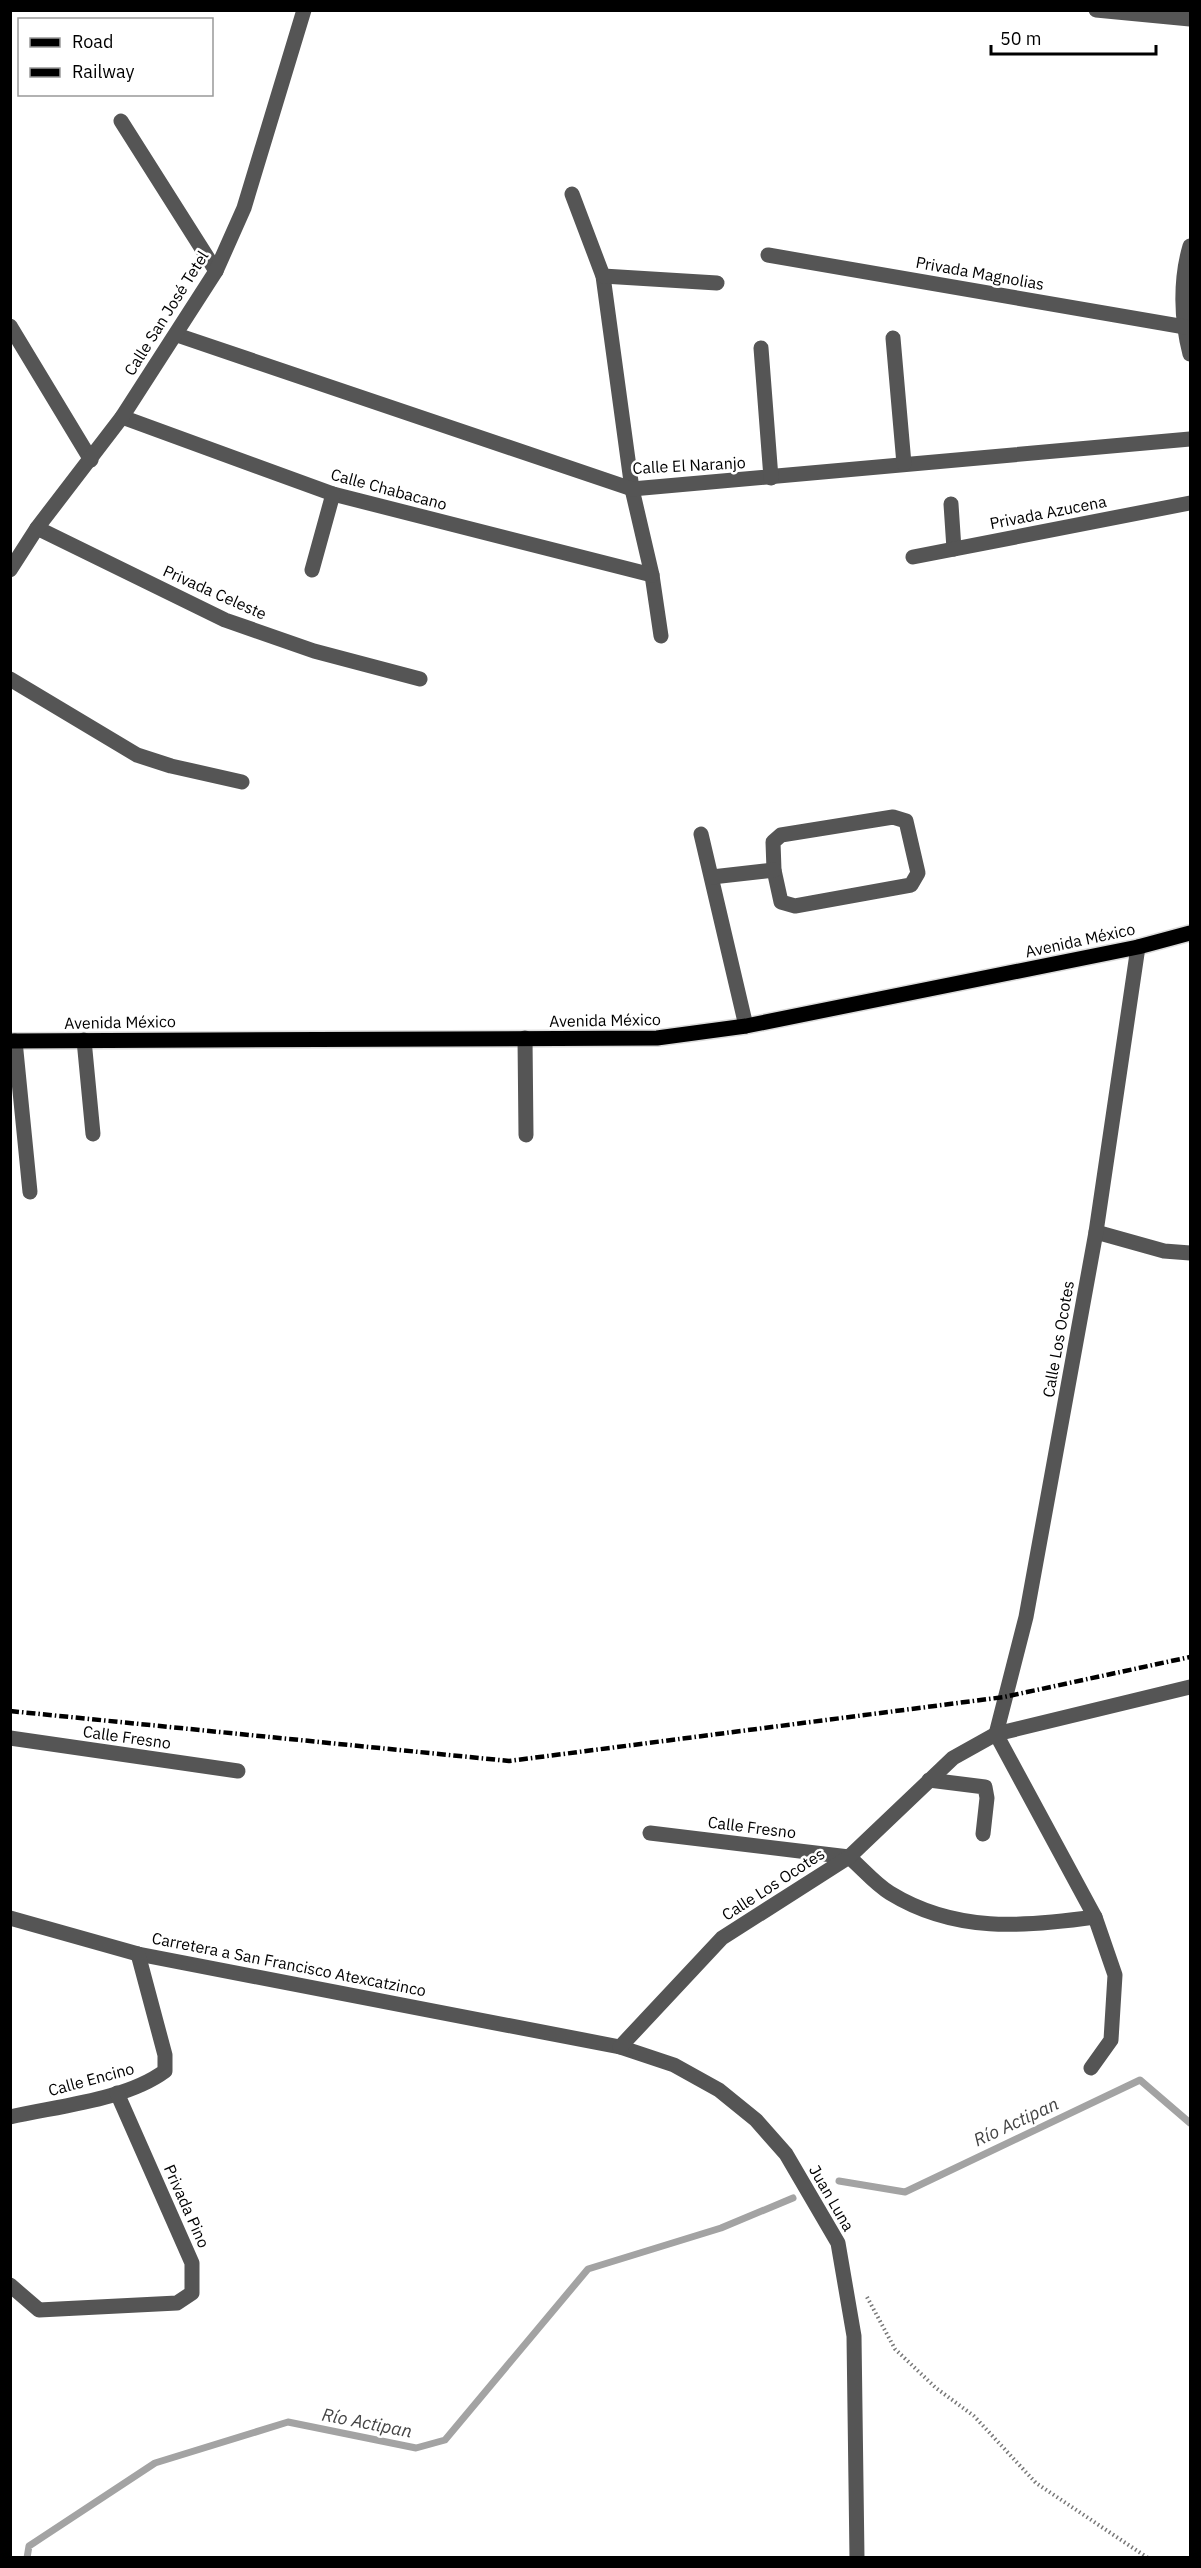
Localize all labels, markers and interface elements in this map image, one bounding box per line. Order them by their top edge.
legend [18,18,213,96]
scale bar [991,18,1156,56]
text: 50 m [1000,27,1042,50]
text: Road [72,30,113,53]
text: Railway [72,60,134,83]
street label: Calle San José Tetel [120,247,212,379]
street label: Privada Magnolias [914,252,1046,294]
street label: Calle El Naranjo [632,452,746,478]
street label: Calle Chabacano [329,464,449,514]
street label: Privada Azucena [988,491,1109,533]
street label: Privada Celeste [160,560,270,624]
street label: Avenida México [1023,919,1137,961]
street label: Avenida México [549,1009,661,1031]
street label: Avenida México [64,1011,176,1033]
street label: Calle Los Ocotes [1038,1279,1078,1399]
street label: Calle Fresno [82,1721,172,1753]
street label: Calle Fresno [707,1812,797,1842]
street label: Calle Los Ocotes [718,1843,828,1925]
street label: Carretera a San Francisco Atexcatzinco [150,1928,428,2000]
street label: Calle Encino [46,2058,136,2100]
water label: Río Actipan [970,2092,1062,2151]
street label: Privada Pino [160,2161,214,2251]
street label: Juan Luna [805,2161,859,2235]
water label: Río Actipan [320,2403,414,2443]

